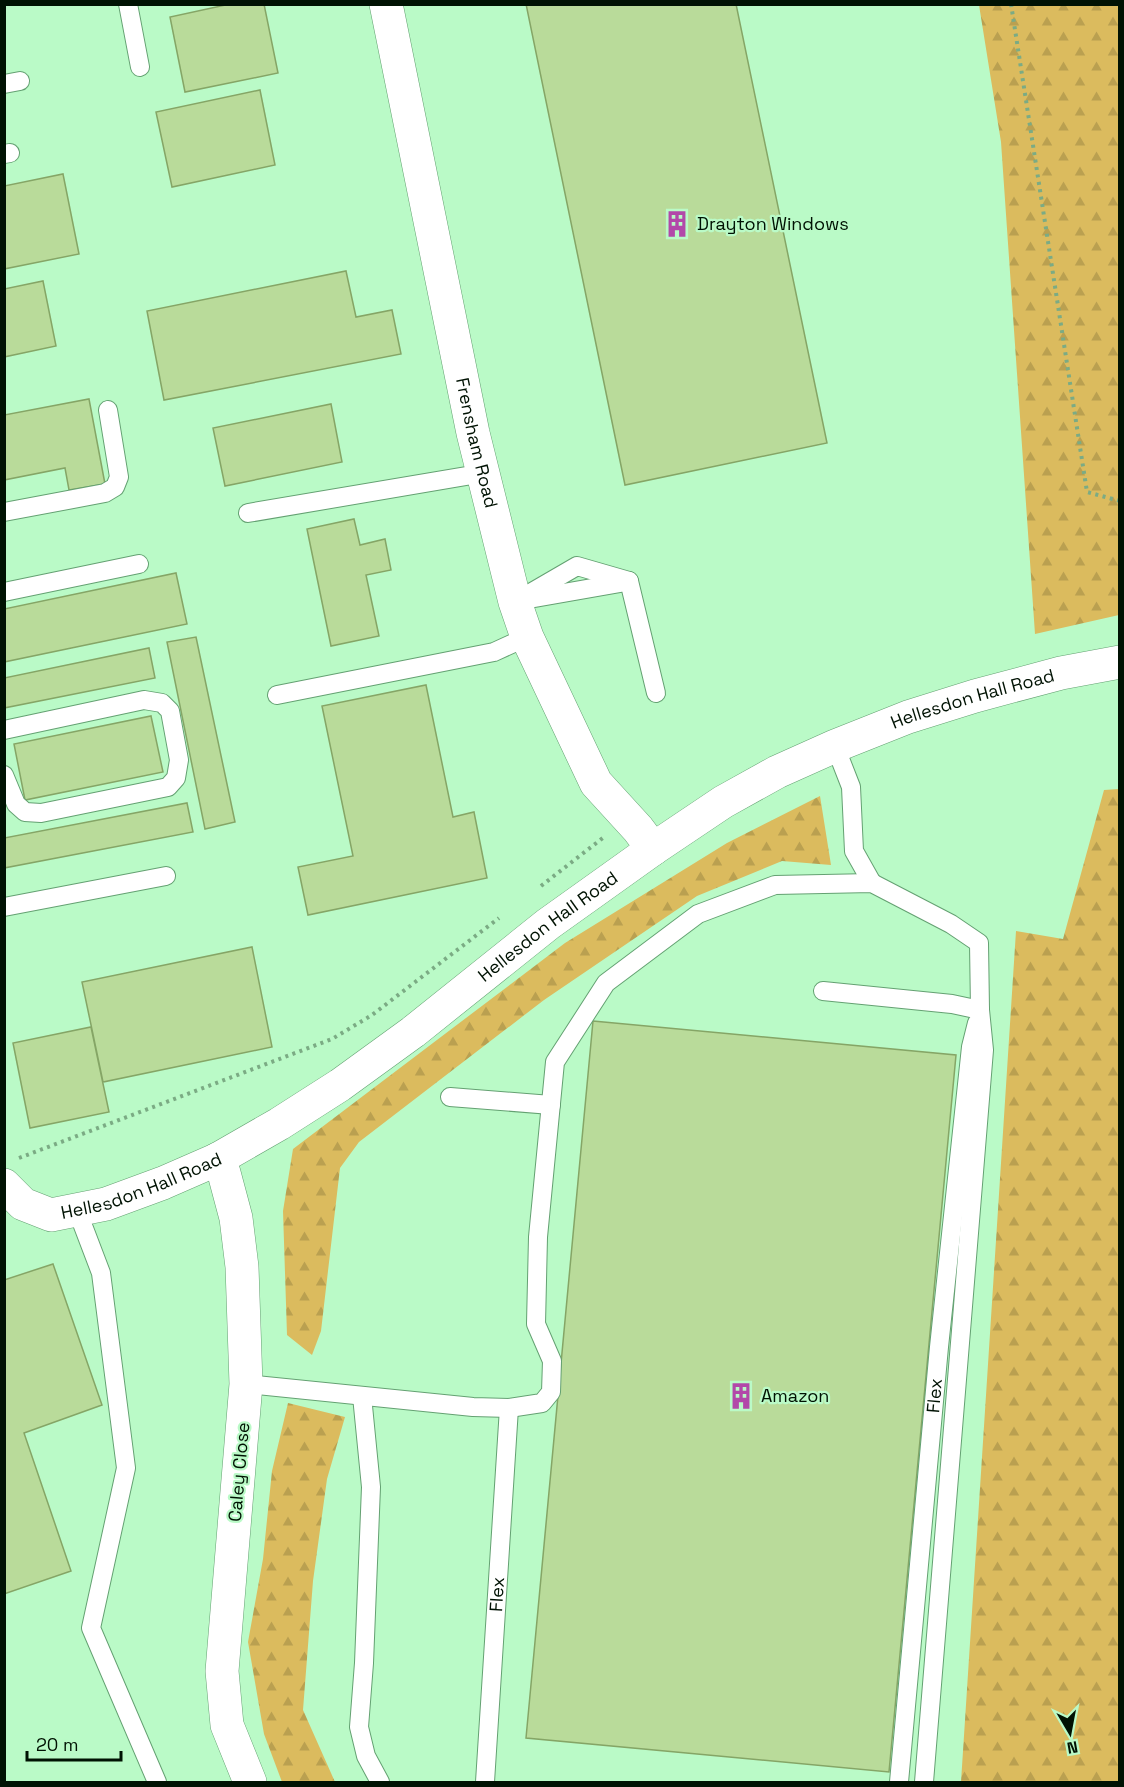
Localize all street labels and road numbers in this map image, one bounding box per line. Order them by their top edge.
street label: Frensham Road [451,375,503,510]
street label: Hellesdon Hall Road [887,663,1057,734]
street label: Hellesdon Hall Road [473,866,622,987]
street label: Hellesdon Hall Road [59,1147,225,1224]
street label: Flex [921,1377,947,1414]
street label: Caley Close [223,1421,254,1523]
street label: Flex [484,1576,509,1613]

